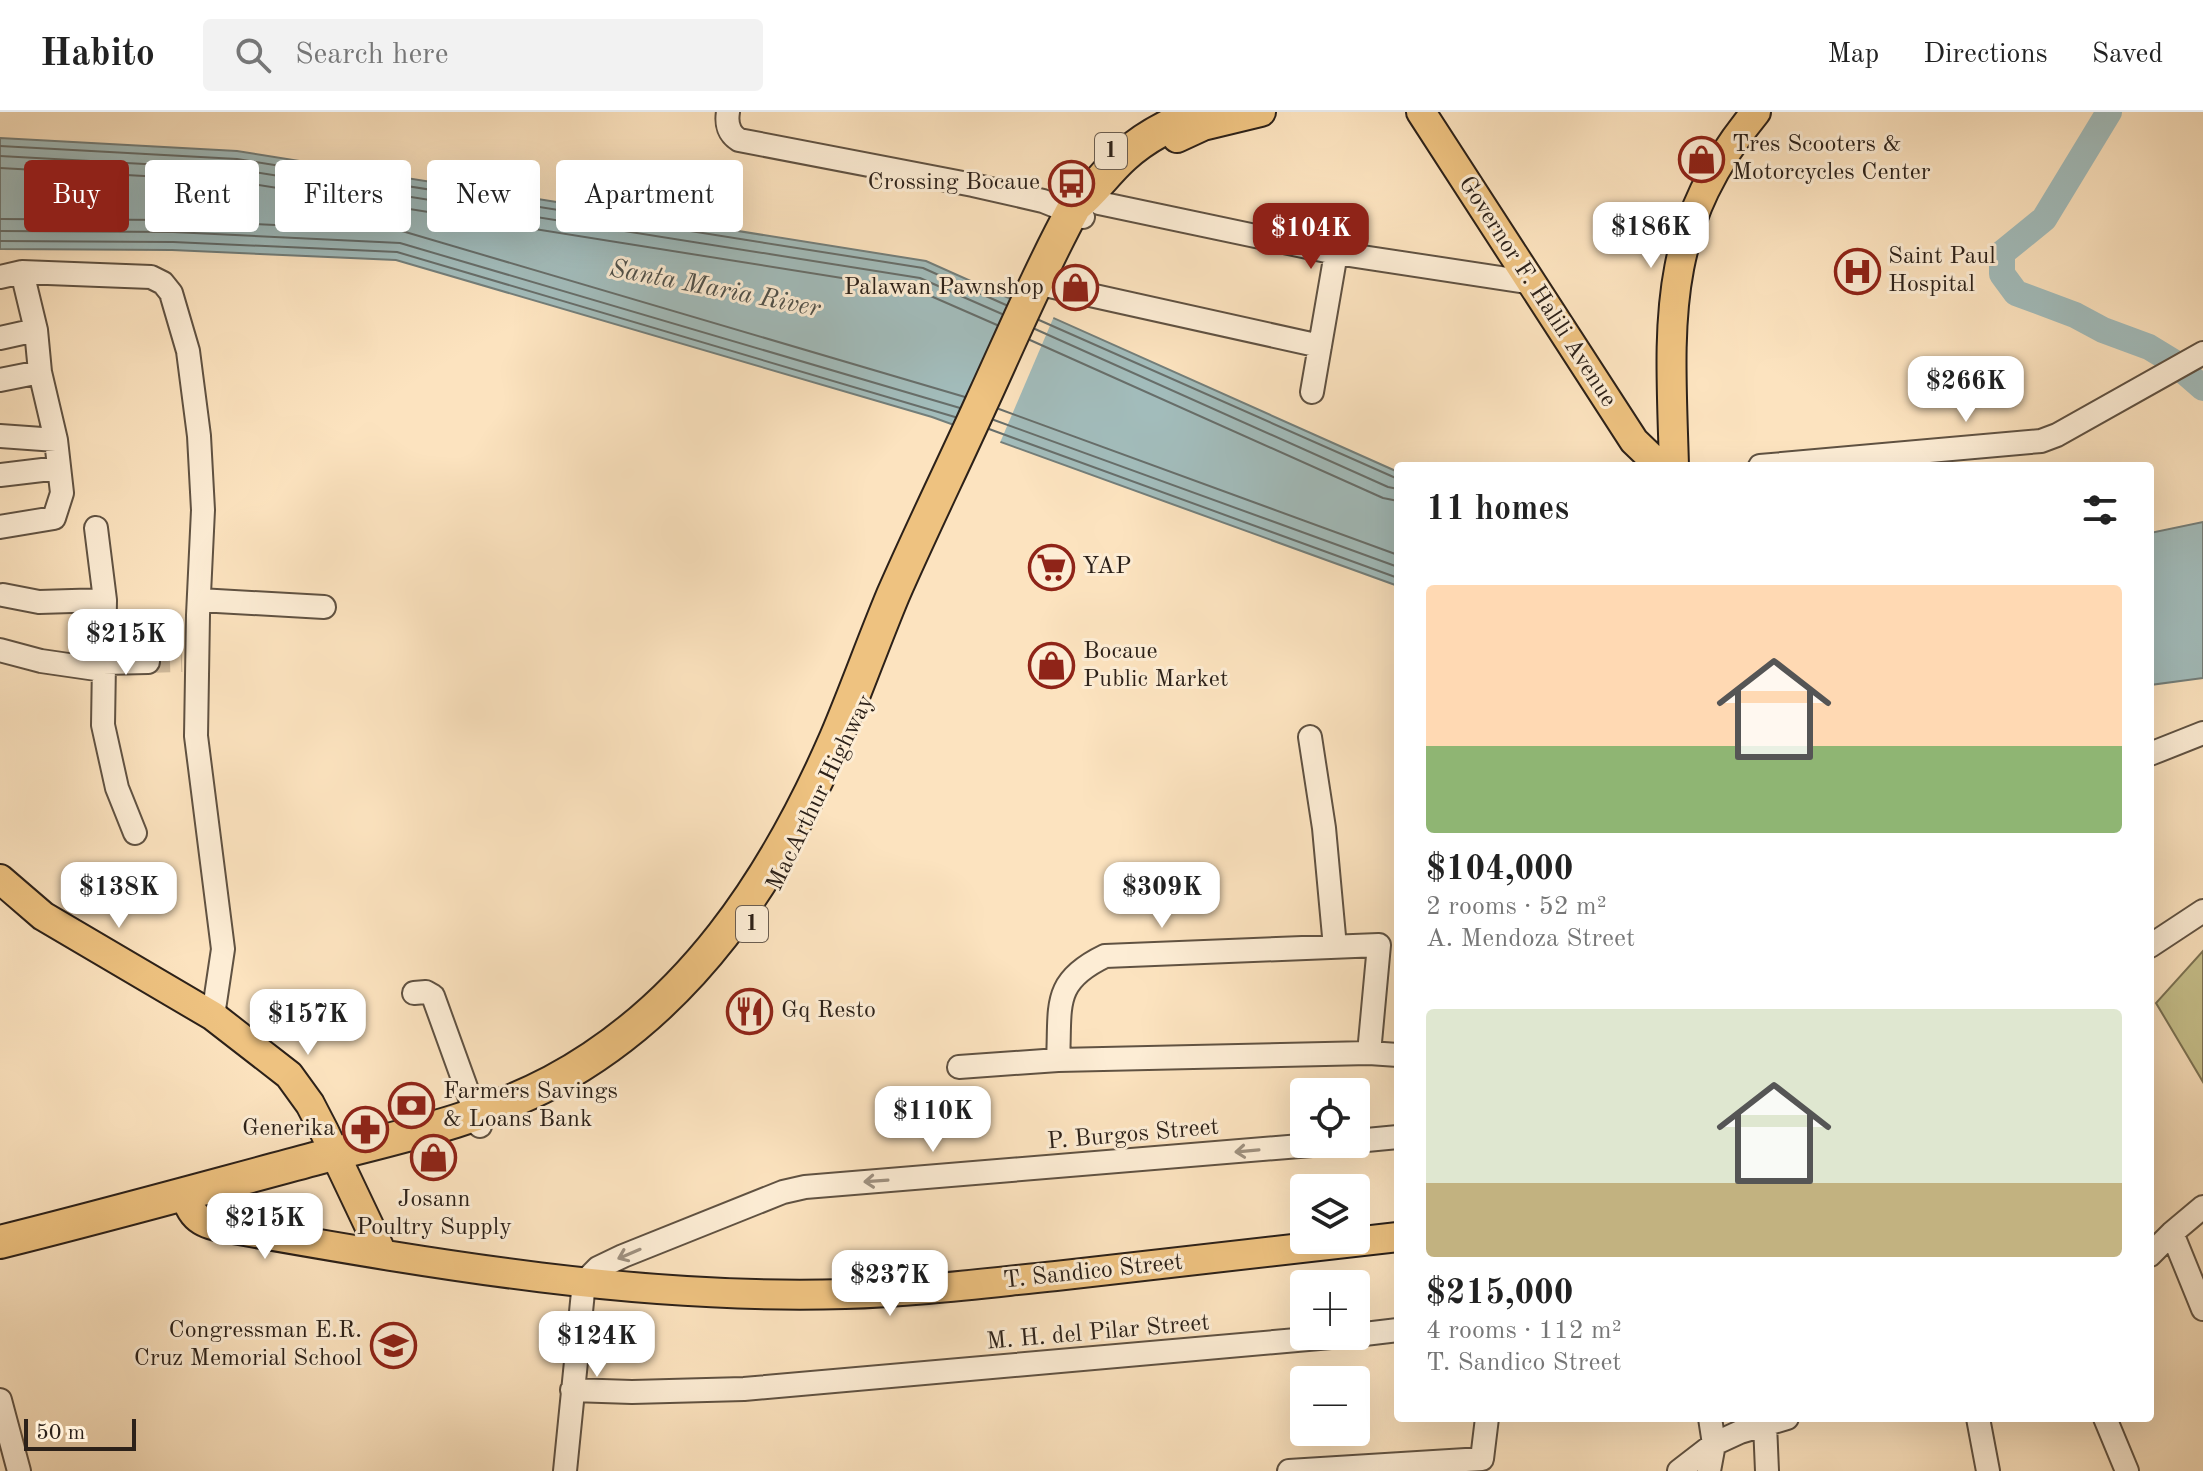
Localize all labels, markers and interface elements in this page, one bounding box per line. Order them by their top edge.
search box [203,19,763,91]
icon: search [231,33,275,77]
text: Habito [40,36,155,74]
text: Search here [295,40,448,70]
text: Map [1827,41,1879,69]
text: Directions [1923,41,2048,69]
text: Saved [2092,41,2163,69]
road number: 1 [1095,133,1127,169]
place label: Tres Scooters & Motorcycles Center [1732,133,1931,185]
shop icon: Tres Scooters & Motorcycles Center [1677,135,1725,183]
bus stop icon: Crossing Bocaue [1047,159,1095,207]
chip: Buy [24,160,129,232]
chip: Rent [145,160,259,232]
chip: Filters [275,160,411,232]
chip: New [427,160,540,232]
chip: Apartment [556,160,743,232]
place label: Crossing Bocaue [868,171,1040,195]
street label: Governor F. Halili Avenue [1454,172,1620,412]
pin: $186K [1595,202,1707,270]
pin: $104K [1255,203,1367,271]
text: $186K [1611,215,1691,241]
text: $104K [1271,216,1351,242]
place label: Saint Paul Hospital [1888,245,1996,297]
hospital icon: Saint Paul Hospital [1833,247,1881,295]
water label: Santa Maria River [607,256,823,322]
shop icon: Palawan Pawnshop [1051,264,1099,312]
place label: Palawan Pawnshop [844,276,1044,300]
pin: $266K [1910,356,2022,424]
text: $266K [1926,369,2006,395]
icon: filters [2078,488,2122,532]
text: 11 homes [1426,493,1569,527]
supermarket icon: YAP [1027,543,1075,591]
place label: YAP [1082,555,1131,579]
pin: $215K [70,609,182,677]
text: $215K [86,622,166,648]
icon: home [1702,637,1846,781]
place label: Bocaue Public Market [1083,640,1228,692]
shop icon: Bocaue Public Market [1028,642,1076,690]
street label: MacArthur Highway [763,691,879,895]
text: $104,000 [1426,853,1574,887]
pin: $138K [63,862,175,930]
pin: $309K [1106,862,1218,930]
text: $138K [79,875,159,901]
text: $309K [1122,875,1202,901]
text: 2 rooms · 52 m² [1426,894,1607,920]
road number: 1 [736,906,768,942]
text: A. Mendoza Street [1426,926,1635,952]
restaurant icon: Gq Resto [726,987,774,1035]
pin: $157K [252,989,364,1057]
place label: Gq Resto [781,999,876,1023]
text: $157K [268,1002,348,1028]
icon: home [1702,1061,1846,1205]
map controls [1290,1078,1370,1446]
button: locate [1290,1078,1370,1158]
place label: Farmers Savings & Loans Bank [443,1080,618,1132]
bank icon: Farmers Savings & Loans Bank [388,1082,436,1130]
pin: $110K [877,1086,989,1154]
text: $110K [893,1099,973,1125]
pharmacy icon: Generika [342,1105,390,1153]
street label: P. Burgos Street [1046,1116,1220,1154]
place label: Generika [242,1117,335,1141]
shop icon: Josann Poultry Supply [410,1134,458,1182]
one-way arrow [1234,1144,1261,1159]
one-way arrow [863,1174,890,1189]
button: layers [1290,1174,1370,1254]
place label: Josann Poultry Supply [356,1188,512,1240]
pin: $215K [209,1193,321,1261]
text: $215K [225,1206,305,1232]
one-way arrow [617,1247,642,1262]
pin: $237K [834,1250,946,1318]
street label: T. Sandico Street [1002,1251,1184,1293]
text: $237K [850,1263,930,1289]
button: + [1290,1270,1370,1350]
text: $215,000 [1426,1277,1574,1311]
pin: $124K [541,1311,653,1379]
street label: M. H. del Pilar Street [985,1311,1211,1355]
text: 4 rooms · 112 m² [1426,1318,1622,1344]
place label: Congressman E.R. Cruz Memorial School [134,1319,362,1371]
school or university icon: Congressman E.R. Cruz Memorial School [369,1321,417,1369]
text: $124K [557,1324,637,1350]
text: T. Sandico Street [1426,1350,1621,1376]
button: − [1290,1366,1370,1446]
scale bar [24,1415,136,1451]
text: 50 m [36,1422,85,1444]

